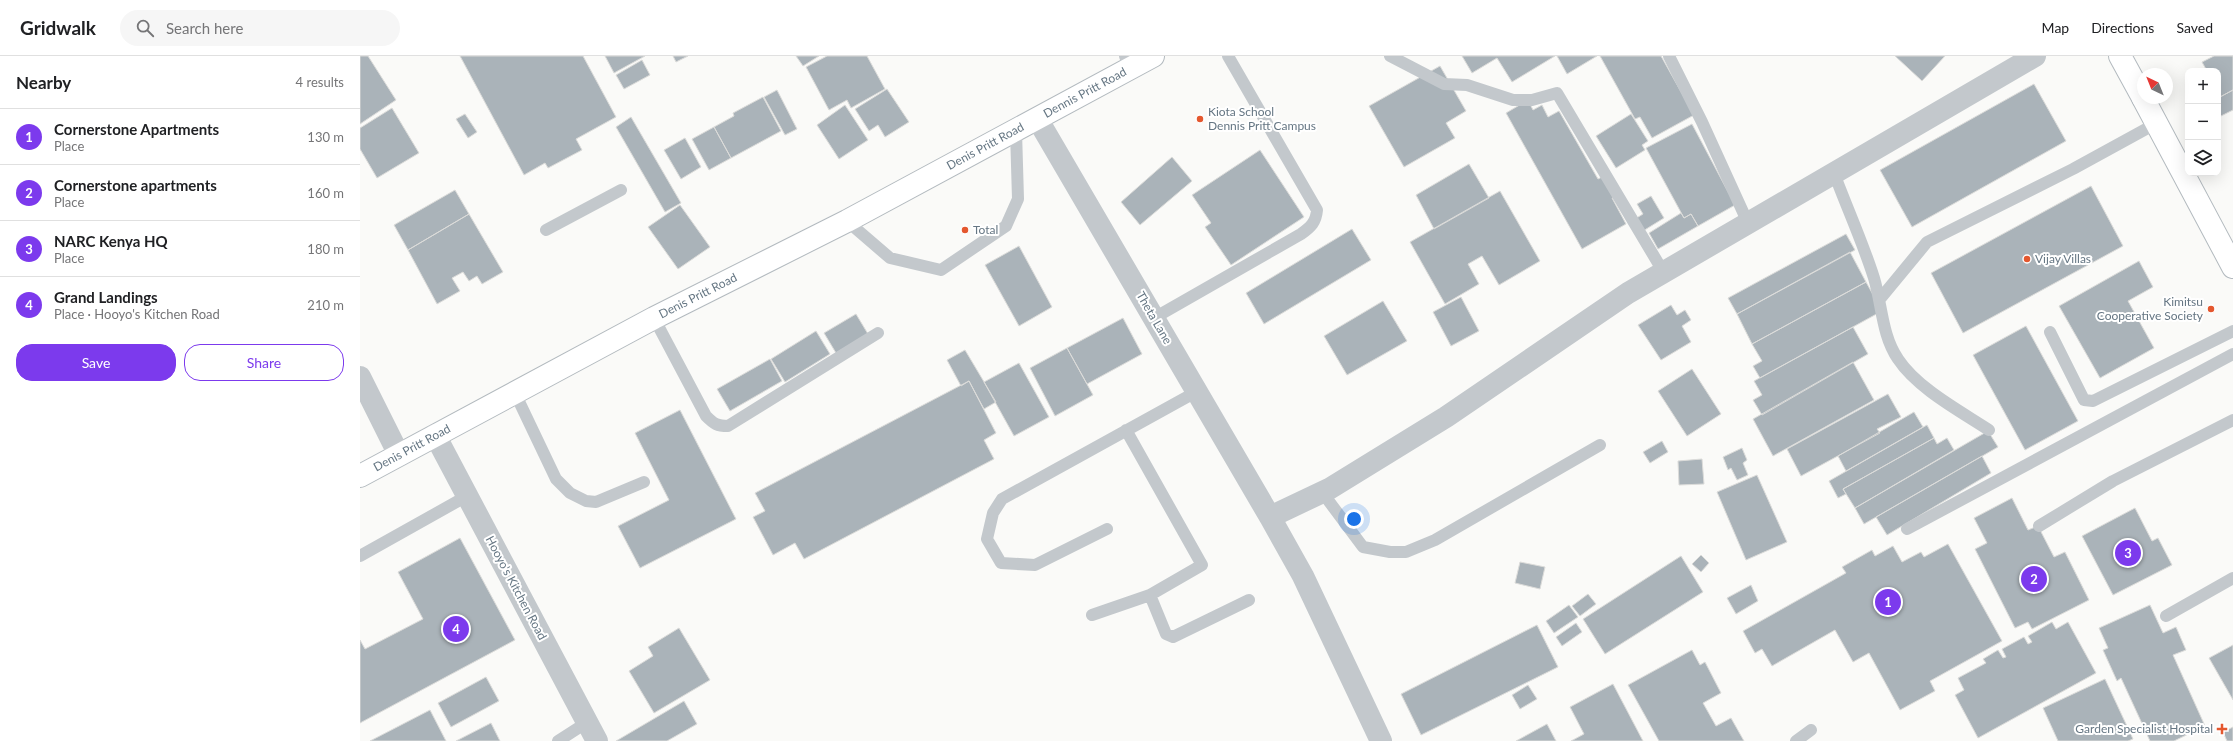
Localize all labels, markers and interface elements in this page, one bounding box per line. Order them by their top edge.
search box [120,10,400,46]
text: Gridwalk [20,16,96,39]
icon: search [134,17,156,39]
text: Search here [166,19,243,37]
text: Map [2042,19,2069,36]
text: Directions [2091,19,2154,36]
text: Saved [2176,19,2213,36]
street label: Dennis Pritt Road [1040,64,1129,121]
north arrow [2137,68,2173,104]
map controls [2185,68,2221,176]
button: + [2185,68,2221,104]
text: Nearby [16,72,71,93]
text: 4 results [296,74,344,90]
place label: Kiota School Dennis Pritt Campus [1208,104,1316,133]
button: − [2185,104,2221,140]
marker: Kiota School Dennis Pritt Campus [1195,114,1205,124]
street label: Denis Pritt Road [944,119,1026,173]
text: Cornerstone Apartments [54,120,219,138]
text: 1 [25,129,33,145]
text: 130 m [307,129,344,145]
text: Place [54,138,84,154]
button: layers [2185,140,2221,176]
text: Cornerstone apartments [54,176,217,194]
text: 2 [25,185,33,201]
text: 160 m [307,185,344,201]
text: Place [54,194,84,210]
place label: Total [973,222,998,237]
marker: Total [960,225,970,235]
text: NARC Kenya HQ [54,232,168,250]
text: 3 [25,241,33,257]
text: 180 m [307,241,344,257]
text: Place [54,250,84,266]
place label: Vijay Villas [2035,251,2091,266]
marker: Vijay Villas [2022,254,2032,264]
street label: Denis Pritt Road [656,270,739,321]
text: Grand Landings [54,288,158,306]
street label: Theta Lane [1133,289,1176,347]
place label: Kimitsu Cooperative Society [2097,294,2204,323]
text: 4 [25,297,33,313]
text: 210 m [307,297,344,313]
marker: Kimitsu Cooperative Society [2206,304,2216,314]
text: Place · Hooyo's Kitchen Road [54,306,220,322]
button: Save [16,344,176,381]
button: Share [184,344,344,381]
street label: Denis Pritt Road [370,421,453,474]
your location [1344,509,1364,529]
street label: Hooyo's Kitchen Road [483,533,550,642]
pin: 3 [2115,538,2141,568]
pin: 2 [2021,564,2047,594]
pin: 1 [1875,587,1901,617]
pin: 4 [443,614,469,644]
place label: Garden Specialist Hospital [2075,721,2213,736]
marker: Garden Specialist Hospital [2216,723,2228,735]

